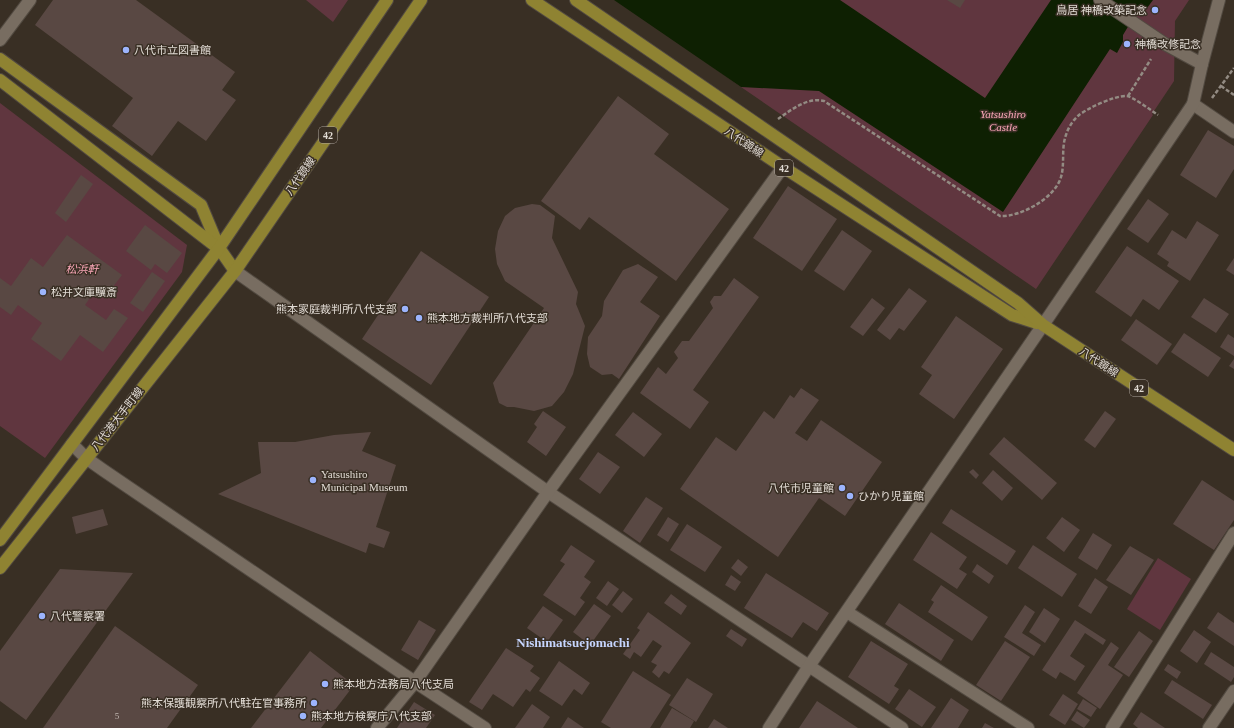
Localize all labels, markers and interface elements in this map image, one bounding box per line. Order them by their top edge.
place label: 鳥居 神橋改築記念 [1056,4,1147,16]
marker: 鳥居 神橋改築記念 [1150,5,1160,15]
place label: 神橋改修記念 [1135,38,1201,50]
marker: 神橋改修記念 [1122,39,1132,49]
place label: 八代市立図書館 [134,44,211,56]
marker: 八代市立図書館 [121,45,131,55]
park label: Yatsushiro Castle [980,108,1026,133]
street label: 八代鏡線 [722,125,766,159]
road number: 42 [319,127,337,143]
street label: 八代鏡線 [282,155,318,197]
road number: 42 [775,160,793,176]
park label: 松浜軒 [66,263,100,275]
place label: 松井文庫驥斎 [51,286,117,298]
marker: 松井文庫驥斎 [38,287,48,297]
place label: 熊本家庭裁判所八代支部 [276,303,397,315]
marker: 熊本家庭裁判所八代支部 [400,304,410,314]
place label: 熊本地方裁判所八代支部 [427,312,548,324]
marker: 熊本地方裁判所八代支部 [414,313,424,323]
street label: 八代鏡線 [1077,345,1121,379]
road number: 42 [1130,380,1148,396]
street label: 八代港大手町線 [89,385,145,453]
place label: Yatsushiro Municipal Museum [321,468,408,493]
marker: Yatsushiro Municipal Museum [308,475,318,485]
place label: 八代市児童館 [768,482,834,494]
marker: 八代市児童館 [837,483,847,493]
place label: ひかり児童館 [858,490,924,502]
marker: ひかり児童館 [845,491,855,501]
place label: 八代警察署 [50,610,105,622]
marker: 八代警察署 [37,611,47,621]
district label: Nishimatsuejomachi [516,635,630,650]
place label: 熊本地方法務局八代支局 [333,678,454,690]
marker: 熊本地方法務局八代支局 [320,679,330,689]
place label: 熊本保護観察所八代駐在官事務所 [141,697,307,709]
marker: 熊本保護観察所八代駐在官事務所 [309,698,319,708]
place label: 熊本地方検察庁八代支部 [311,710,432,722]
house number: 5 [115,711,120,721]
marker: 熊本地方検察庁八代支部 [298,711,308,721]

